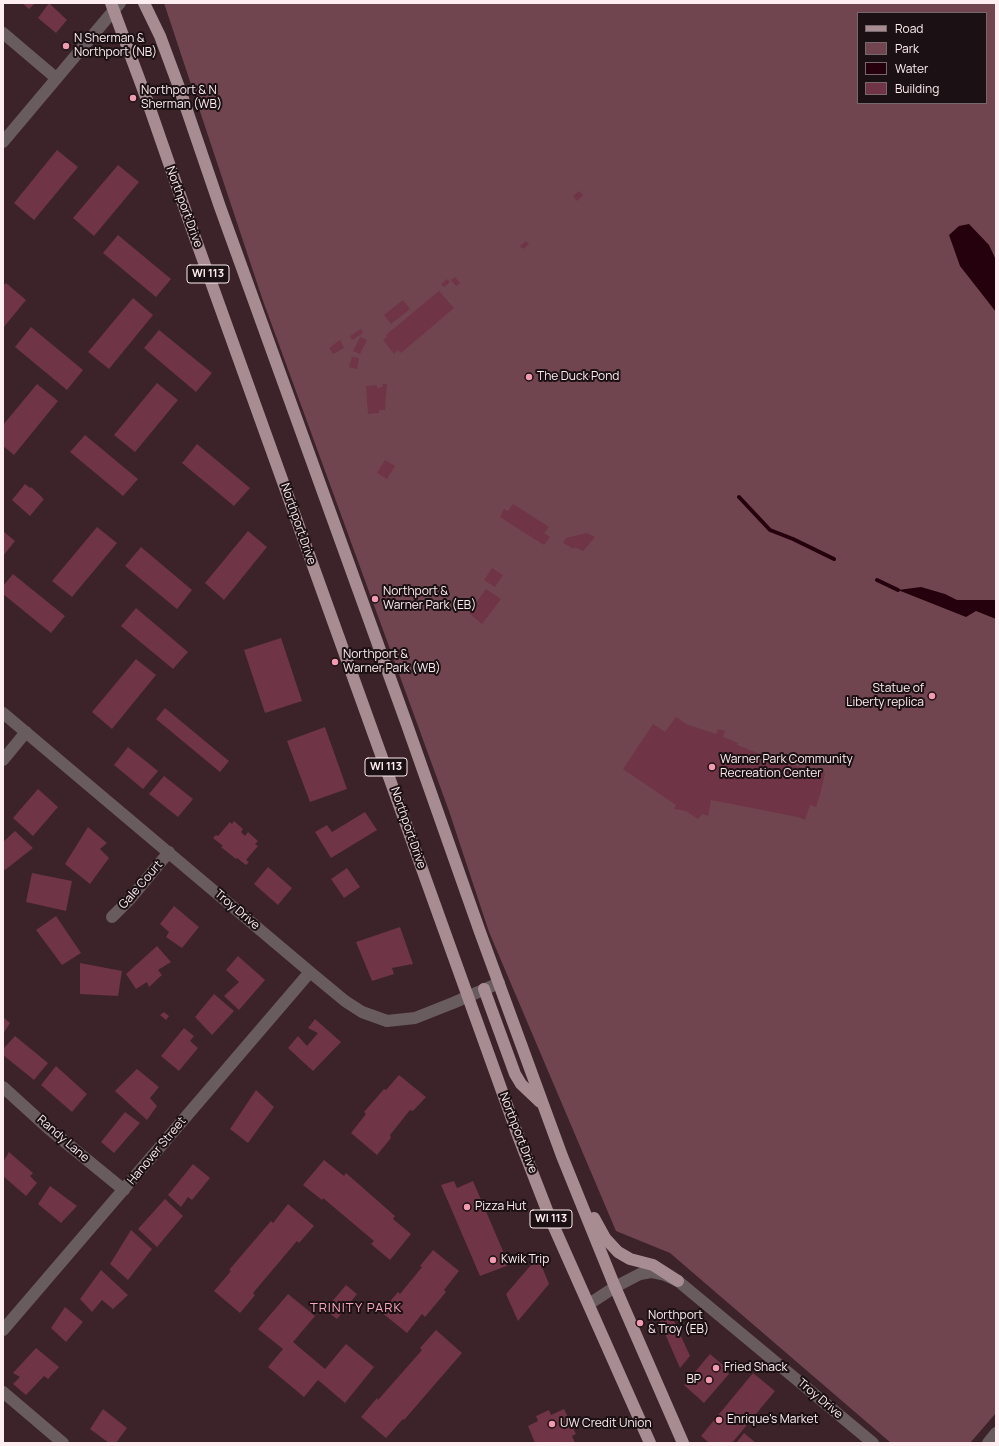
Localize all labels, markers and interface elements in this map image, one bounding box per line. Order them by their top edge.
legend [857,12,987,104]
text: Road [895,20,923,37]
place label: N Sherman & Northport (NB) [74,32,157,60]
text: Park [895,40,919,57]
marker: N Sherman & Northport (NB) [61,41,71,51]
text: Water [895,60,928,77]
text: Building [895,80,939,97]
place label: Northport & N Sherman (WB) [141,84,222,112]
marker: Northport & N Sherman (WB) [128,93,138,103]
street label: Northport Drive [163,164,205,250]
road number: WI 113 [187,265,229,283]
place label: The Duck Pond [537,370,619,384]
marker: The Duck Pond [524,372,534,382]
street label: Northport Drive [277,481,319,567]
place label: Northport & Warner Park (EB) [383,585,476,613]
marker: Northport & Warner Park (EB) [370,594,380,604]
place label: Northport & Warner Park (WB) [343,648,441,676]
marker: Northport & Warner Park (WB) [330,657,340,667]
place label: Statue of Liberty replica [846,682,924,710]
marker: Statue of Liberty replica [927,691,937,701]
place label: Warner Park Community Recreation Center [720,753,853,781]
road number: WI 113 [365,758,407,776]
marker: Warner Park Community Recreation Center [707,762,717,772]
street label: Northport Drive [387,785,429,871]
street label: Gale Court [116,858,166,912]
street label: Troy Drive [212,887,262,933]
street label: Northport Drive [496,1091,540,1175]
street label: Randy Lane [34,1113,92,1165]
street label: Hanover Street [125,1114,189,1188]
place label: Pizza Hut [475,1200,527,1214]
marker: Pizza Hut [462,1202,472,1212]
road number: WI 113 [530,1210,572,1228]
place label: Kwik Trip [501,1253,549,1267]
marker: Kwik Trip [488,1255,498,1265]
district label: TRINITY PARK [310,1300,402,1316]
place label: Northport & Troy (EB) [648,1309,709,1337]
marker: Northport & Troy (EB) [635,1318,645,1328]
place label: Fried Shack [724,1361,787,1375]
marker: Fried Shack [711,1363,721,1373]
place label: BP [686,1373,701,1387]
marker: BP [704,1375,714,1385]
street label: Troy Drive [795,1376,845,1422]
place label: Enrique's Market [727,1413,818,1427]
marker: Enrique's Market [714,1415,724,1425]
place label: UW Credit Union [560,1417,652,1431]
marker: UW Credit Union [547,1419,557,1429]

